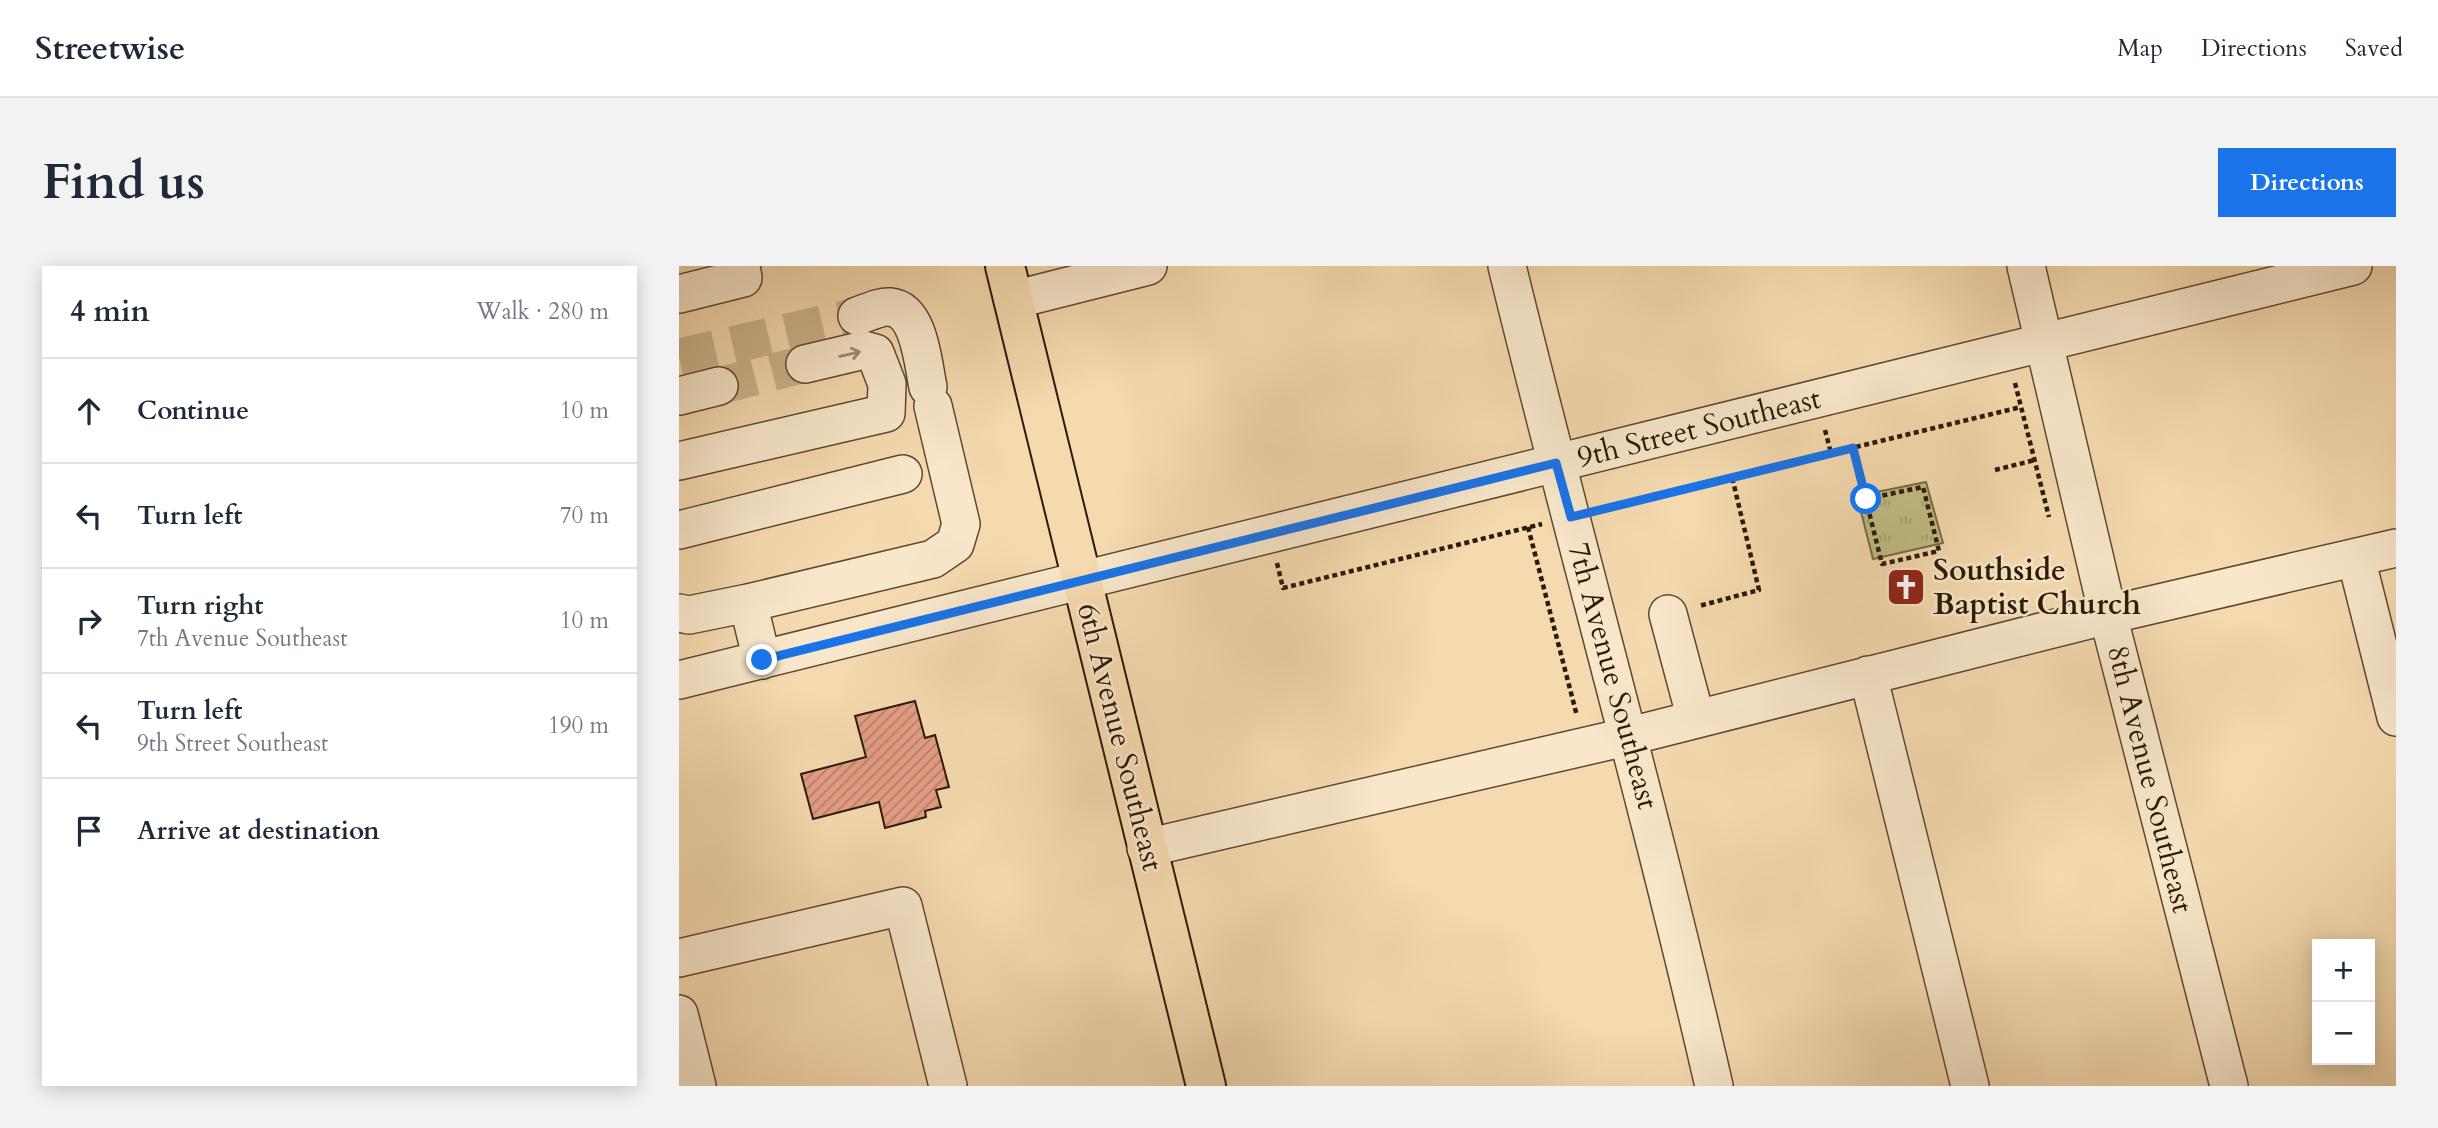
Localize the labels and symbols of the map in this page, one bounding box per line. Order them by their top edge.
one-way arrow [838,347,861,360]
street label: 9th Street Southeast [1573,378,1825,478]
route start [1850,483,1881,514]
street label: 7th Avenue Southeast [1558,538,1668,814]
place label: Southside Baptist Church [1933,550,2141,625]
church icon: Southside Baptist Church [1885,566,1927,608]
street label: 6th Avenue Southeast [1067,599,1173,876]
street label: 8th Avenue Southeast [2097,641,2203,918]
route end [746,644,777,675]

